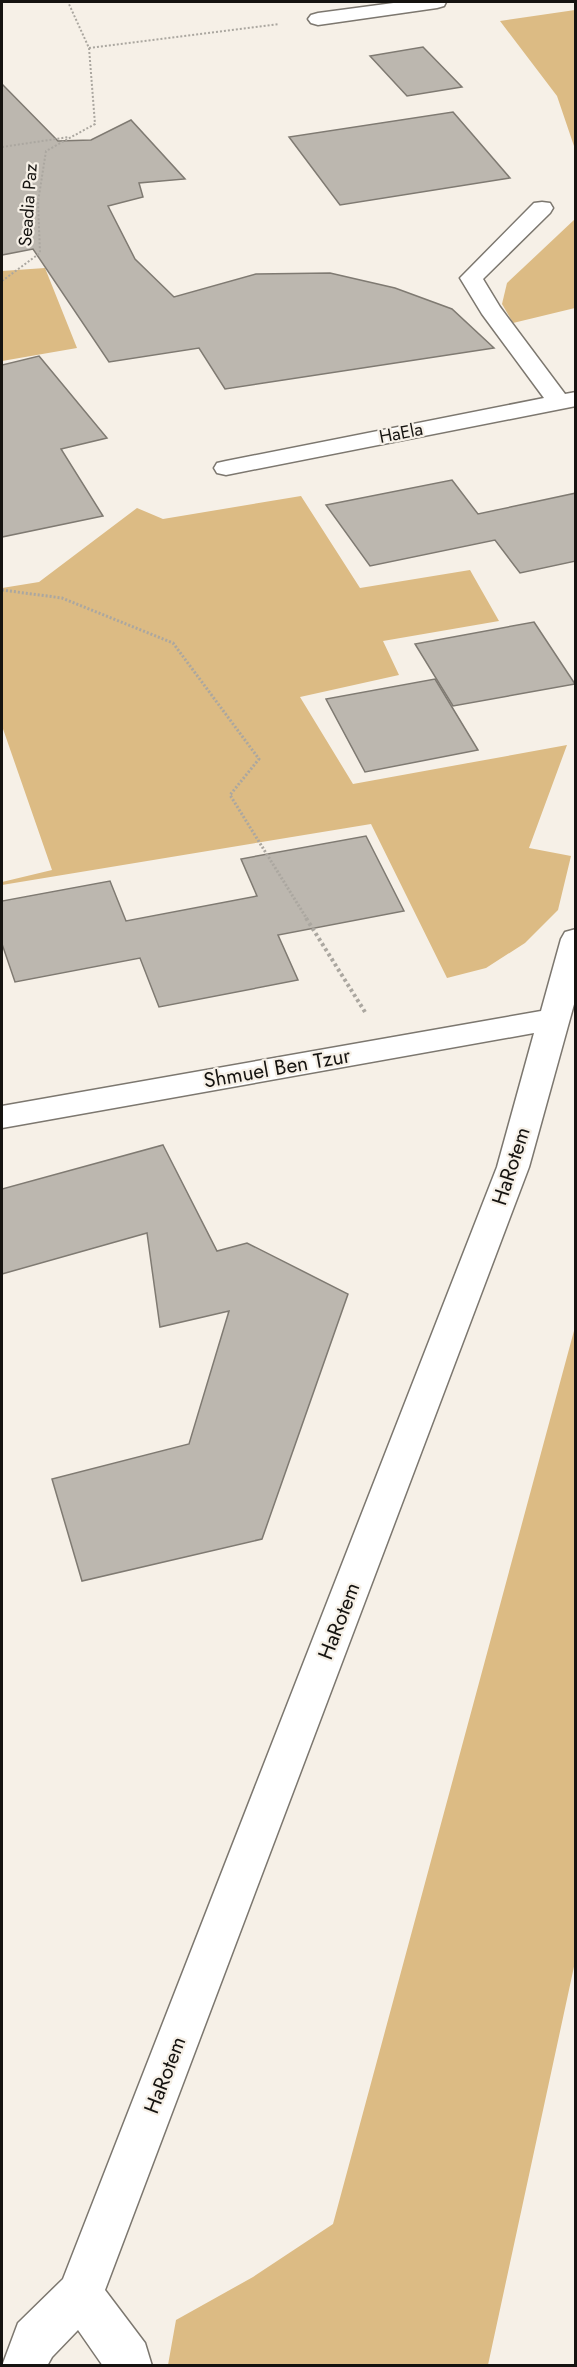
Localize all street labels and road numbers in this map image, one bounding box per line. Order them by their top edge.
street label: Seadia Paz [12,162,44,247]
street label: HaEla [377,416,425,450]
street label: Shmuel Ben Tzur [201,1040,354,1096]
street label: HaRotem [484,1123,538,1209]
street label: HaRotem [311,1578,367,1664]
street label: HaRotem [137,2032,193,2118]

